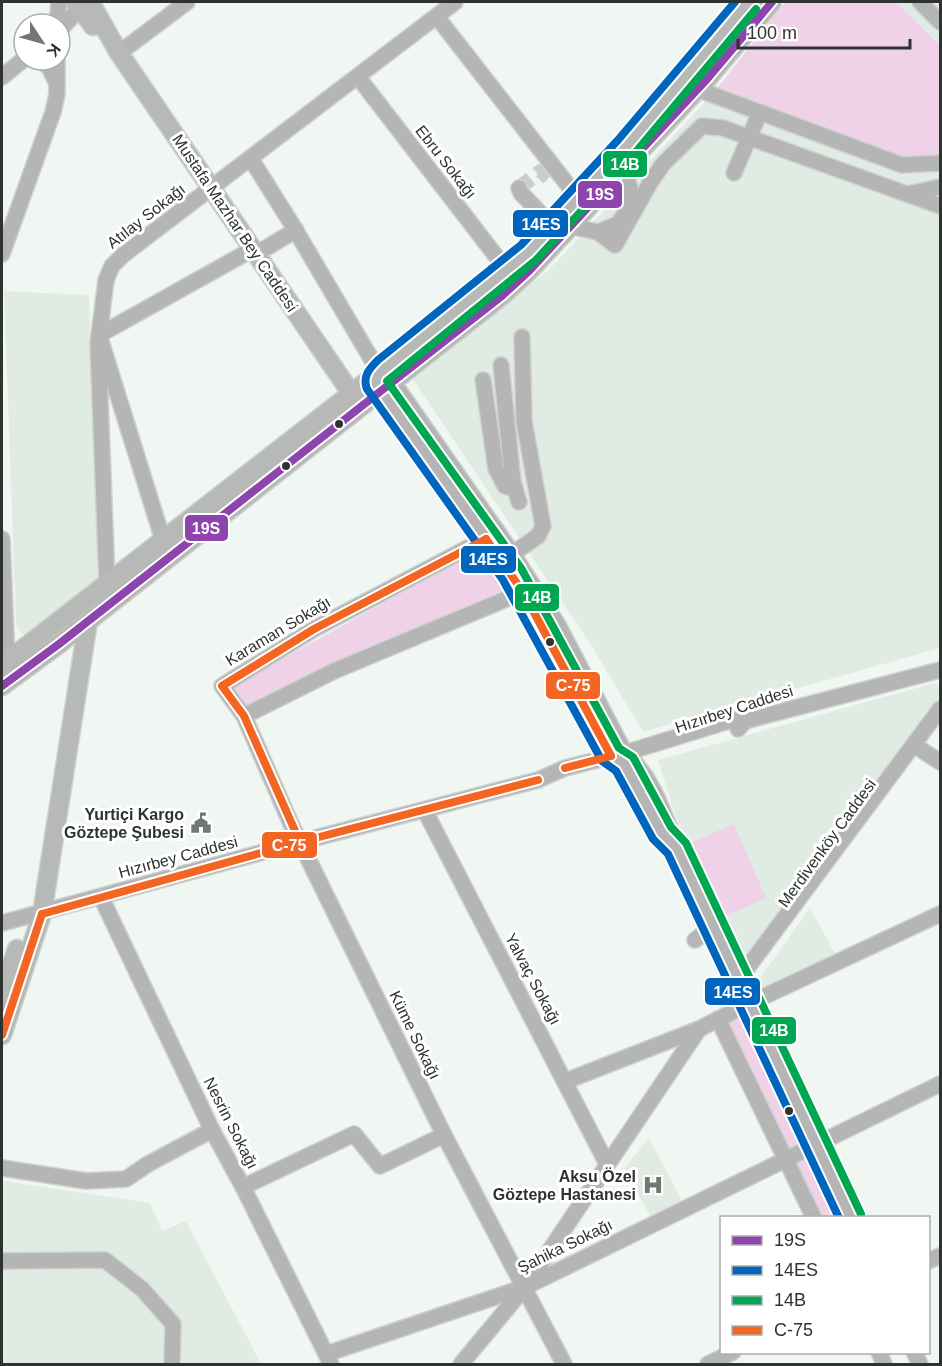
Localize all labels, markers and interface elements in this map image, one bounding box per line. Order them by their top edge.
north arrow [12,12,72,72]
scale bar [738,12,910,50]
text: 100 m [747,23,797,43]
text: K [43,41,64,61]
street label: Ebru Sokağı [412,122,480,202]
street label: Mustafa Mazhar Bey Caddesi [169,131,301,315]
line badge: 14B [602,150,648,178]
text: 14B [610,156,640,173]
street label: Atılay Sokağı [104,180,188,252]
line badge: 19S [577,180,623,209]
text: 19S [586,186,615,203]
line badge: 14ES [512,209,569,238]
text: 14ES [521,216,561,233]
unlabelled marker [333,418,345,430]
unlabelled marker [280,460,292,472]
line badge: 19S [184,514,229,542]
text: 19S [192,520,221,537]
line badge: 14ES [460,545,517,574]
text: 14ES [468,551,508,568]
line badge: 14B [514,583,560,612]
text: 14B [522,589,552,606]
street label: Karaman Sokağı [223,593,333,669]
unlabelled marker [544,636,556,648]
line badge: C-75 [545,671,601,700]
text: C-75 [556,677,590,694]
street label: Hızırbey Caddesi [673,682,795,736]
street label: Merdivenköy Caddesi [775,776,879,910]
place label: Yurtiçi Kargo Göztepe Şubesi [64,806,184,841]
public building icon: Yurtiçi Kargo Göztepe Şubesi [189,811,213,835]
line badge: C-75 [261,831,318,859]
street label: Hızırbey Caddesi [117,833,239,881]
text: C-75 [272,837,306,854]
street label: Yalvaç Sokağı [502,930,564,1028]
line badge: 14ES [704,977,761,1006]
text: 14ES [713,984,753,1001]
street label: Küme Sokağı [386,988,444,1082]
line badge: 14B [751,1016,797,1045]
text: 14B [759,1022,789,1039]
street label: Nesrin Sokağı [201,1074,261,1172]
unlabelled marker [783,1105,795,1117]
place label: Aksu Özel Göztepe Hastanesi [493,1167,636,1203]
hospital icon: Aksu Özel Göztepe Hastanesi [641,1173,665,1197]
street label: Şahika Sokağı [515,1216,615,1276]
legend [720,1216,930,1354]
text: 19S [774,1230,806,1250]
text: 14ES [774,1260,818,1280]
text: 14B [774,1290,806,1310]
text: C-75 [774,1320,813,1340]

